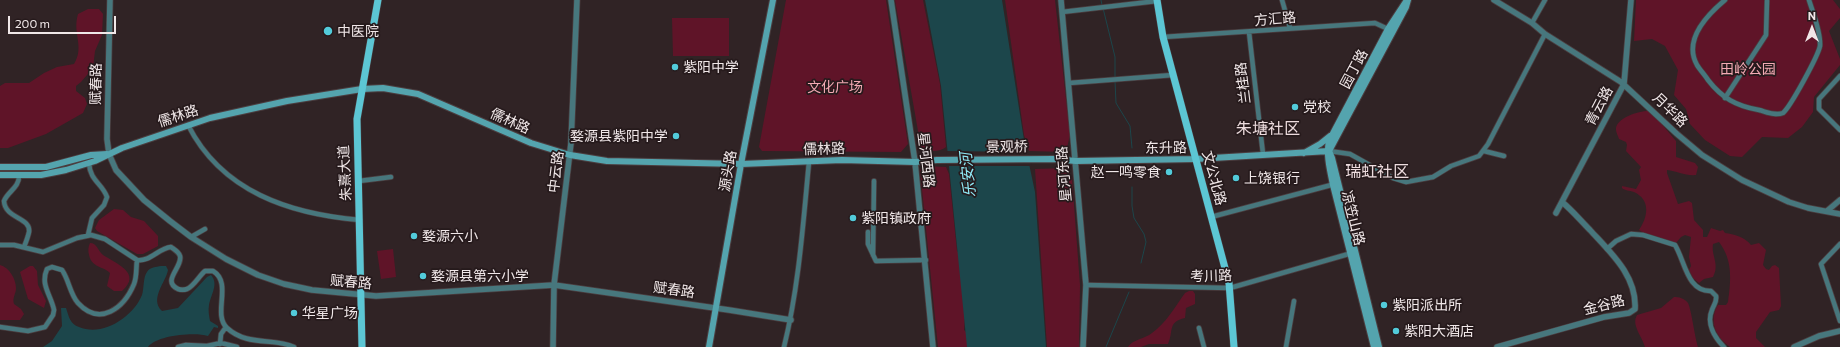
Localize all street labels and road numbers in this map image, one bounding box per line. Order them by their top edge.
street label: 方汇路 [1253,9,1297,29]
street label: 园丁路 [1337,47,1371,91]
street label: 兰桂路 [1232,61,1254,105]
street label: 赋春路 [87,63,105,105]
street label: 青云路 [1582,84,1616,128]
street label: 月华路 [1649,89,1691,131]
street label: 儒林路 [155,102,201,130]
street label: 儒林路 [487,105,533,137]
street label: 星河西路 [914,131,938,189]
street label: 景观桥 [986,138,1028,156]
street label: 东升路 [1145,139,1187,157]
street label: 儒林路 [803,140,845,158]
street label: 朱熹大道 [335,145,355,201]
street label: 星河东路 [1053,145,1075,203]
street label: 源头路 [716,149,740,193]
street label: 文公北路 [1199,149,1229,207]
street label: 中云路 [545,150,567,194]
street label: 凉笠山路 [1338,189,1368,247]
street label: 考川路 [1190,267,1232,285]
street label: 赋春路 [329,272,373,292]
street label: 赋春路 [652,279,696,301]
street label: 金谷路 [1582,292,1626,318]

